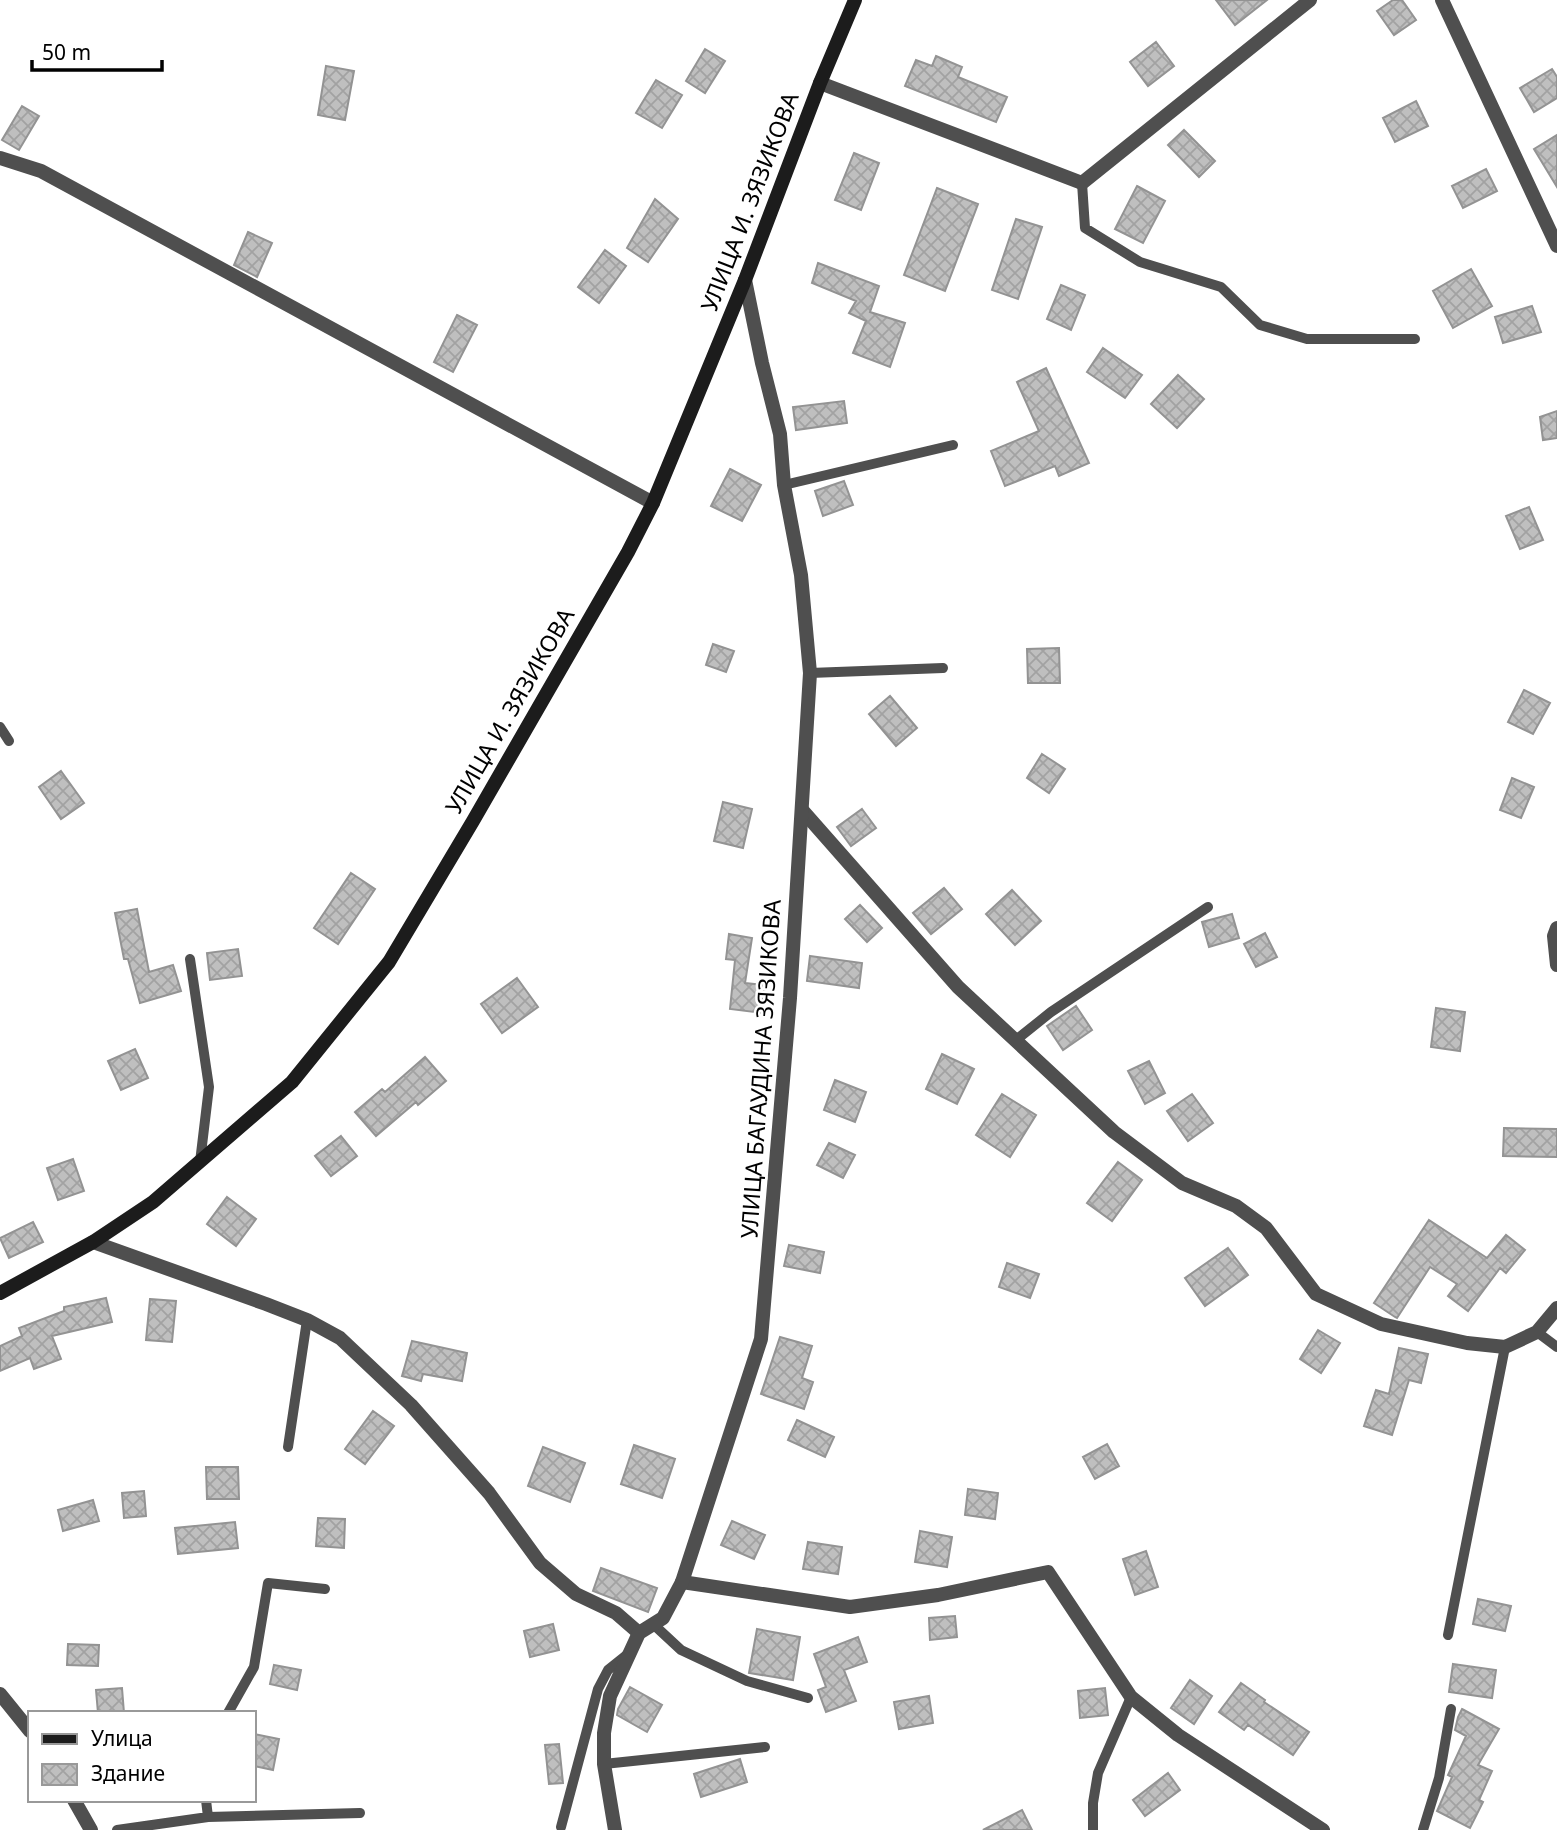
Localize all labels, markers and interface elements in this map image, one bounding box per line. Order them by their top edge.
scale bar [32,28,161,72]
text: 50 m [42,38,91,66]
street label: УЛИЦА И. ЗЯЗИКОВА [692,87,806,316]
street label: УЛИЦА И. ЗЯЗИКОВА [437,602,581,819]
street label: УЛИЦА БАГАУДИНА ЗЯЗИКОВА [732,898,788,1239]
legend [28,1711,256,1802]
text: Улица [91,1724,153,1752]
text: Здание [91,1759,165,1787]

